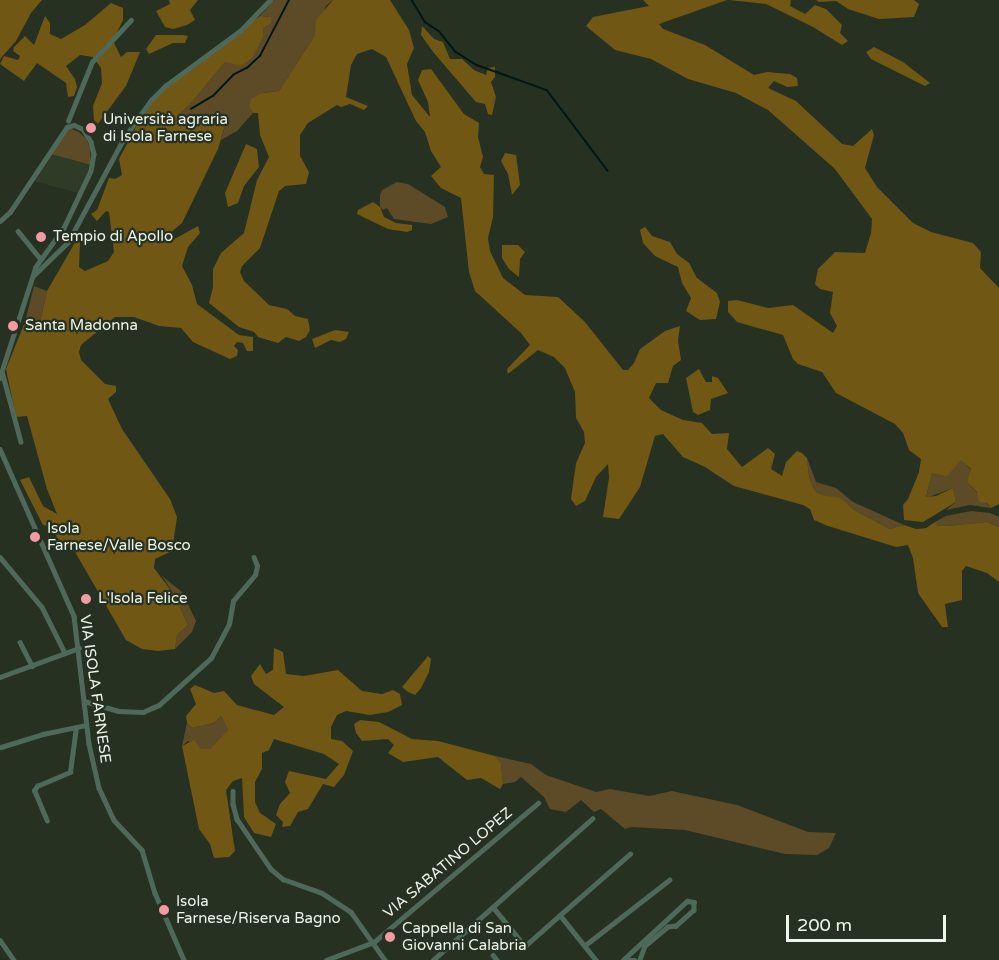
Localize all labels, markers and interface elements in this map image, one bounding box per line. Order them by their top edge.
place label: Università agraria di Isola Farnese [103,110,228,145]
marker: Università agraria di Isola Farnese [84,121,98,135]
place label: Tempio di Apollo [53,228,173,246]
marker: Tempio di Apollo [34,230,48,244]
place label: Santa Madonna [25,317,138,335]
marker: Santa Madonna [6,319,20,333]
place label: Isola Farnese/Valle Bosco [47,519,191,554]
marker: Isola Farnese/Valle Bosco [28,530,42,544]
place label: L'Isola Felice [98,590,187,608]
marker: L'Isola Felice [79,592,93,606]
street label: VIA ISOLA FARNESE [76,614,114,764]
street label: VIA SABATINO LOPEZ [380,804,516,922]
place label: Isola Farnese/Riserva Bagno [176,892,341,927]
marker: Isola Farnese/Riserva Bagno [157,903,171,917]
scale bar [789,903,950,941]
text: 200 m [797,914,852,936]
place label: Cappella di San Giovanni Calabria [402,919,527,954]
marker: Cappella di San Giovanni Calabria [383,930,397,944]

